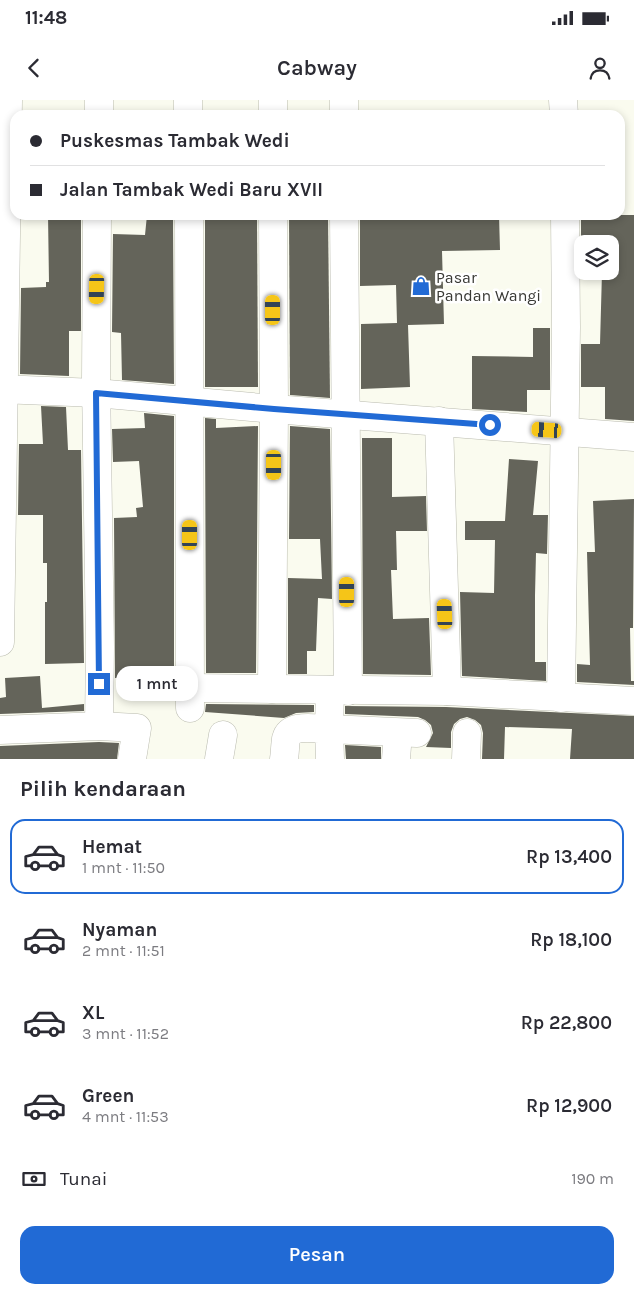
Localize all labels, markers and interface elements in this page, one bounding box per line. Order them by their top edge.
text: 11:48 [25,7,67,29]
icon: back [20,54,48,82]
icon: person [586,54,614,82]
text: Cabway [277,55,357,81]
text: Puskesmas Tambak Wedi [60,130,290,152]
text: Jalan Tambak Wedi Baru XVII [60,179,323,201]
map controls [574,235,619,280]
button: layers [574,235,619,280]
place label: Pasar Pandan Wangi [436,268,541,305]
car [89,274,104,304]
shop icon: Pasar Pandan Wangi [410,275,432,297]
car [265,295,280,325]
route start [479,414,501,436]
car [531,421,562,439]
car [266,450,281,480]
car [182,520,197,550]
car [339,577,354,607]
car [436,599,453,629]
callout: 1 mnt [116,666,199,702]
route end [88,673,110,695]
text: 1 mnt [137,674,177,693]
text: Pilih kendaraan [20,776,186,802]
icon: car [22,834,67,879]
text: Hemat [82,836,142,858]
text: Rp 13,400 [526,846,612,868]
text: 1 mnt · 11:50 [82,858,165,877]
icon: car [22,917,67,962]
text: Nyaman [82,919,157,941]
text: Rp 18,100 [530,929,612,951]
text: 2 mnt · 11:51 [82,941,165,960]
icon: car [22,1000,67,1045]
text: XL [82,1002,104,1024]
text: Rp 22,800 [521,1012,612,1034]
text: 3 mnt · 11:52 [82,1024,169,1043]
icon: car [22,1083,67,1128]
text: Green [82,1085,134,1107]
text: Rp 12,900 [526,1095,612,1117]
text: 4 mnt · 11:53 [82,1107,169,1126]
icon: cash [20,1165,48,1193]
text: Tunai [60,1168,107,1190]
text: 190 m [571,1169,614,1188]
button: Pesan [20,1226,614,1284]

